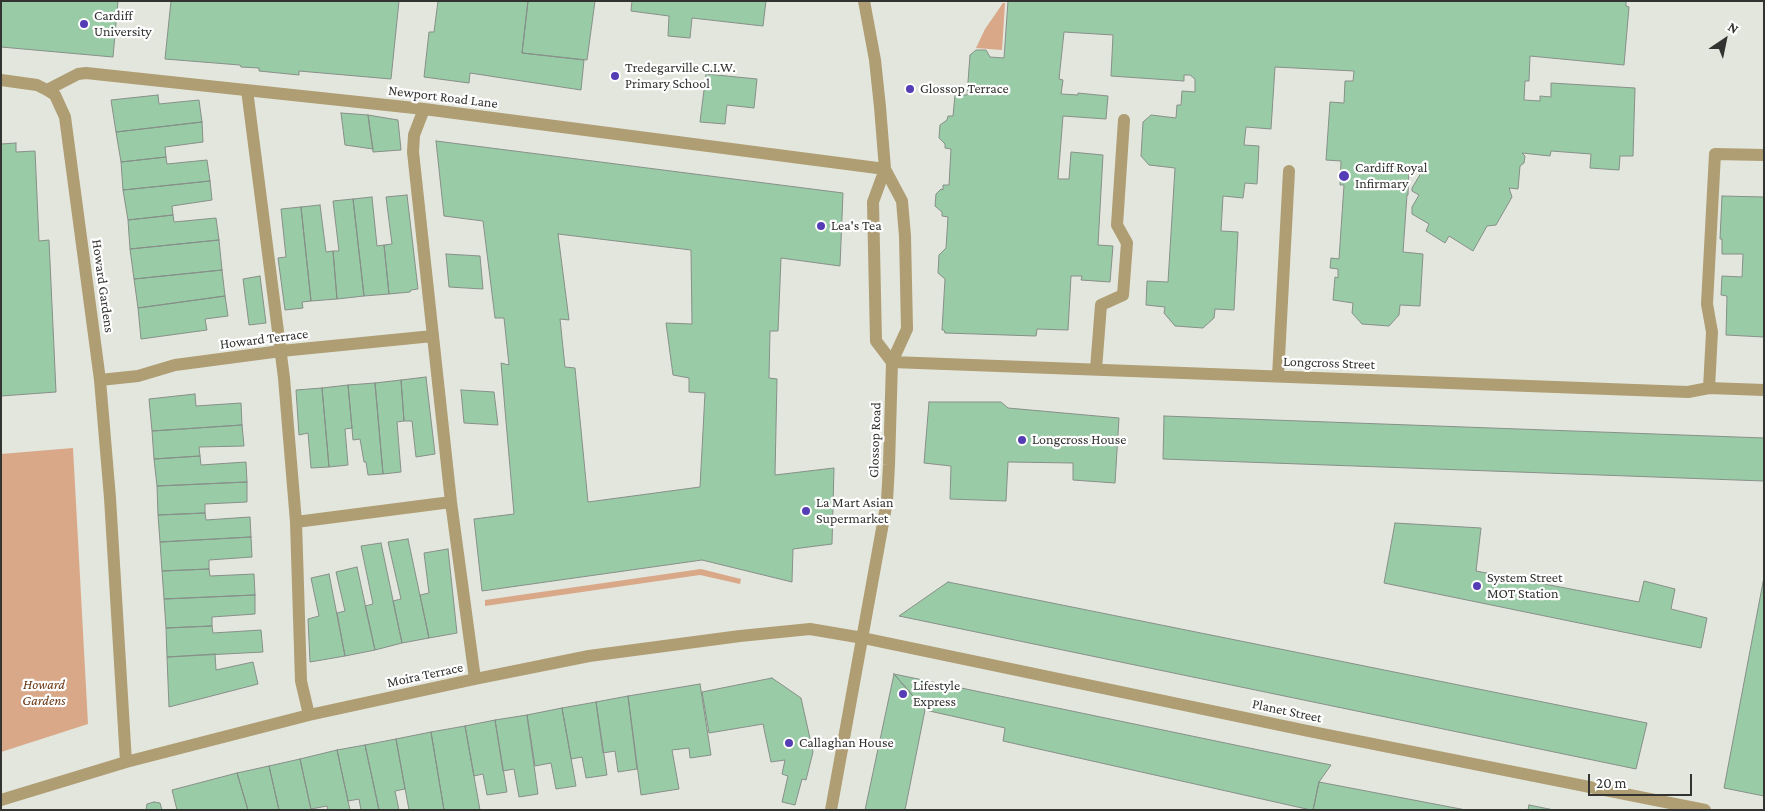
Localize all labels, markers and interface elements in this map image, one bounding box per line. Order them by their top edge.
place label: Cardiff University [94,8,152,40]
north arrow [1700,15,1750,65]
marker: Cardiff University [78,18,90,30]
text: N [1725,18,1742,37]
place label: Tredegarville C.I.W. Primary School [625,60,736,92]
marker: Tredegarville C.I.W. Primary School [609,70,621,82]
place label: Glossop Terrace [920,81,1009,97]
street label: Newport Road Lane [387,82,499,112]
marker: Glossop Terrace [904,83,916,95]
place label: Cardiff Royal Infirmary [1355,160,1427,192]
marker: Cardiff Royal Infirmary [1337,169,1351,183]
place label: Lea's Tea [831,218,882,234]
marker: Lea's Tea [815,220,827,232]
street label: Howard Gardens [88,238,118,334]
street label: Howard Terrace [219,325,309,353]
street label: Longcross Street [1283,353,1375,373]
street label: Glossop Road [865,402,885,478]
place label: Longcross House [1032,432,1126,448]
marker: Longcross House [1016,434,1028,446]
place label: La Mart Asian Supermarket [816,495,894,528]
marker: La Mart Asian Supermarket [800,505,812,517]
place label: System Street MOT Station [1487,570,1563,602]
marker: System Street MOT Station [1471,580,1483,592]
street label: Moira Terrace [385,659,465,691]
park label: Howard Gardens [22,677,66,710]
place label: Lifestyle Express [913,678,960,710]
marker: Lifestyle Express [897,688,909,700]
street label: Planet Street [1251,695,1323,727]
place label: Callaghan House [799,735,894,751]
marker: Callaghan House [783,737,795,749]
scale bar [1590,764,1694,796]
text: 20 m [1596,775,1627,791]

